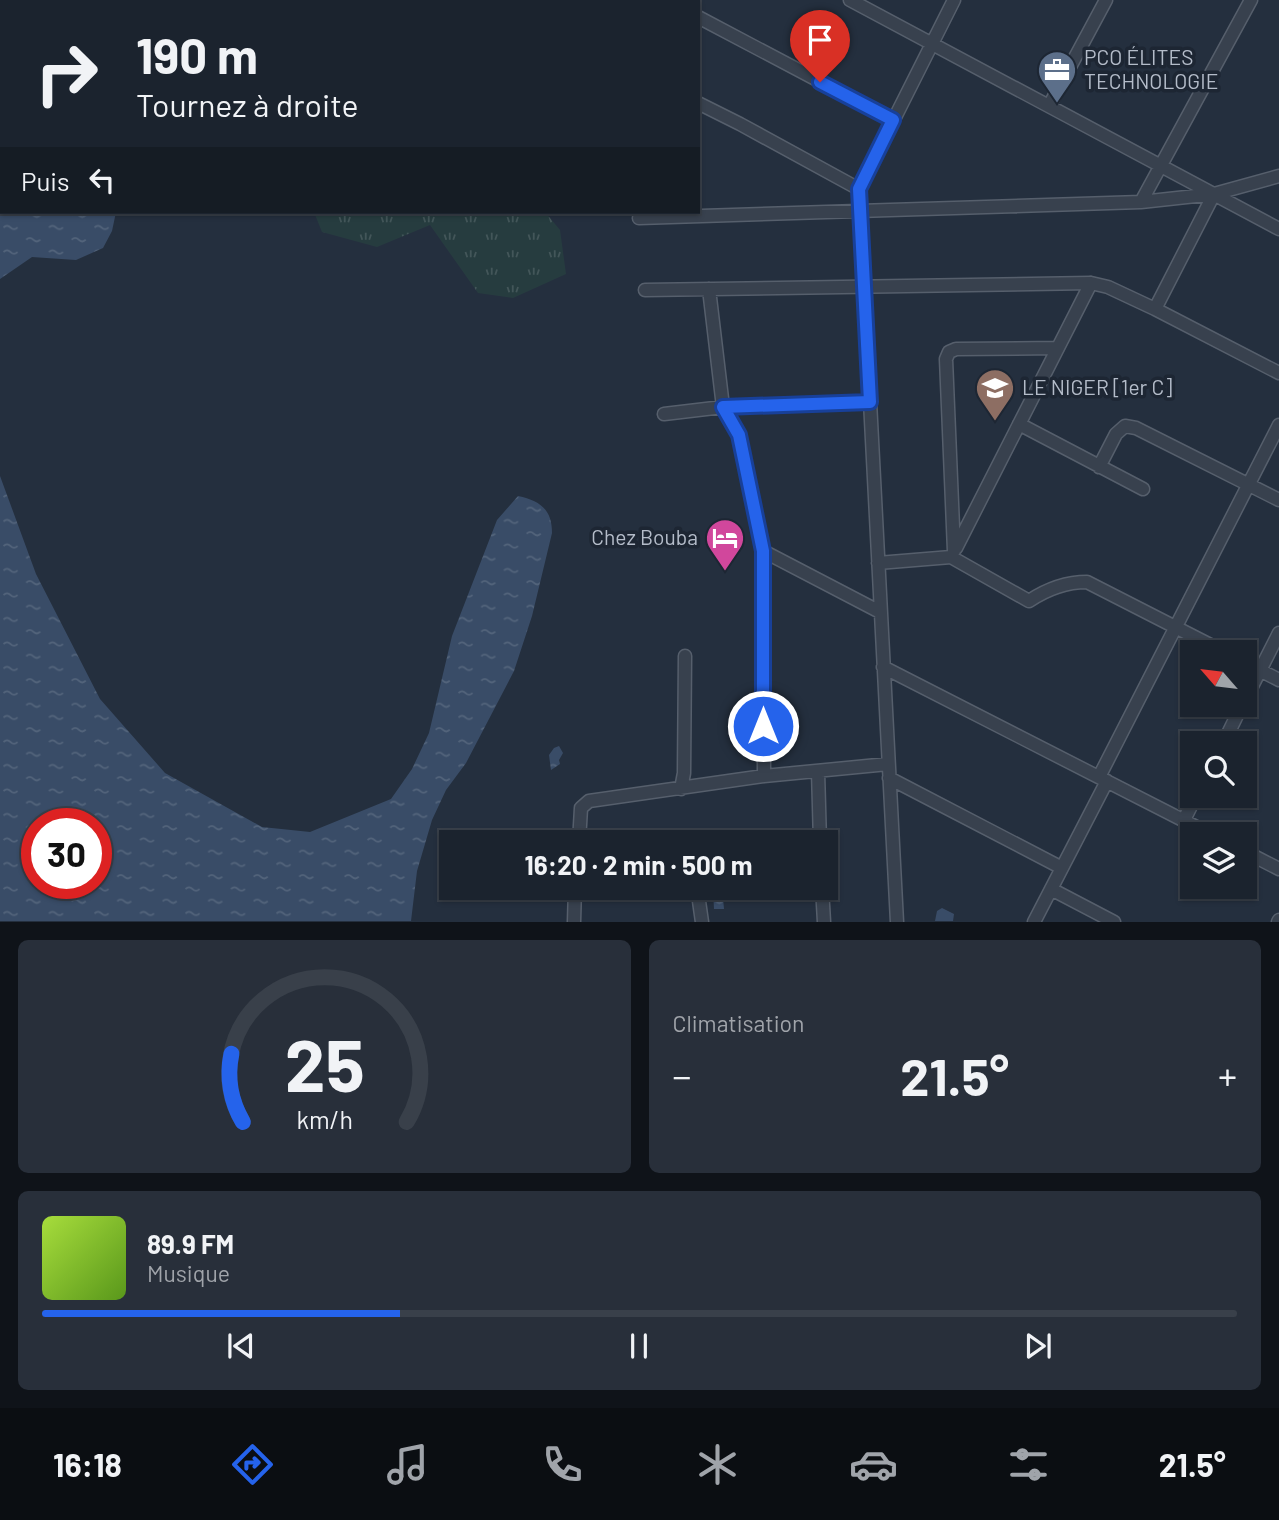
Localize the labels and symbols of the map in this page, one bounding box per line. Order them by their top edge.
pin [790,10,850,82]
place label: PCO ÉLITES TECHNOLOGIE [1084,44,1218,93]
office icon: PCO ÉLITES TECHNOLOGIE [1036,49,1078,104]
school or university icon: LE NIGER [1er C] [974,367,1016,422]
place label: LE NIGER [1er C] [1022,374,1172,399]
hotel icon: Chez Bouba [704,517,746,572]
place label: Chez Bouba [591,524,698,549]
north arrow [1180,640,1256,718]
position arrow [726,689,800,763]
speed limit sign: 30 [21,808,112,899]

